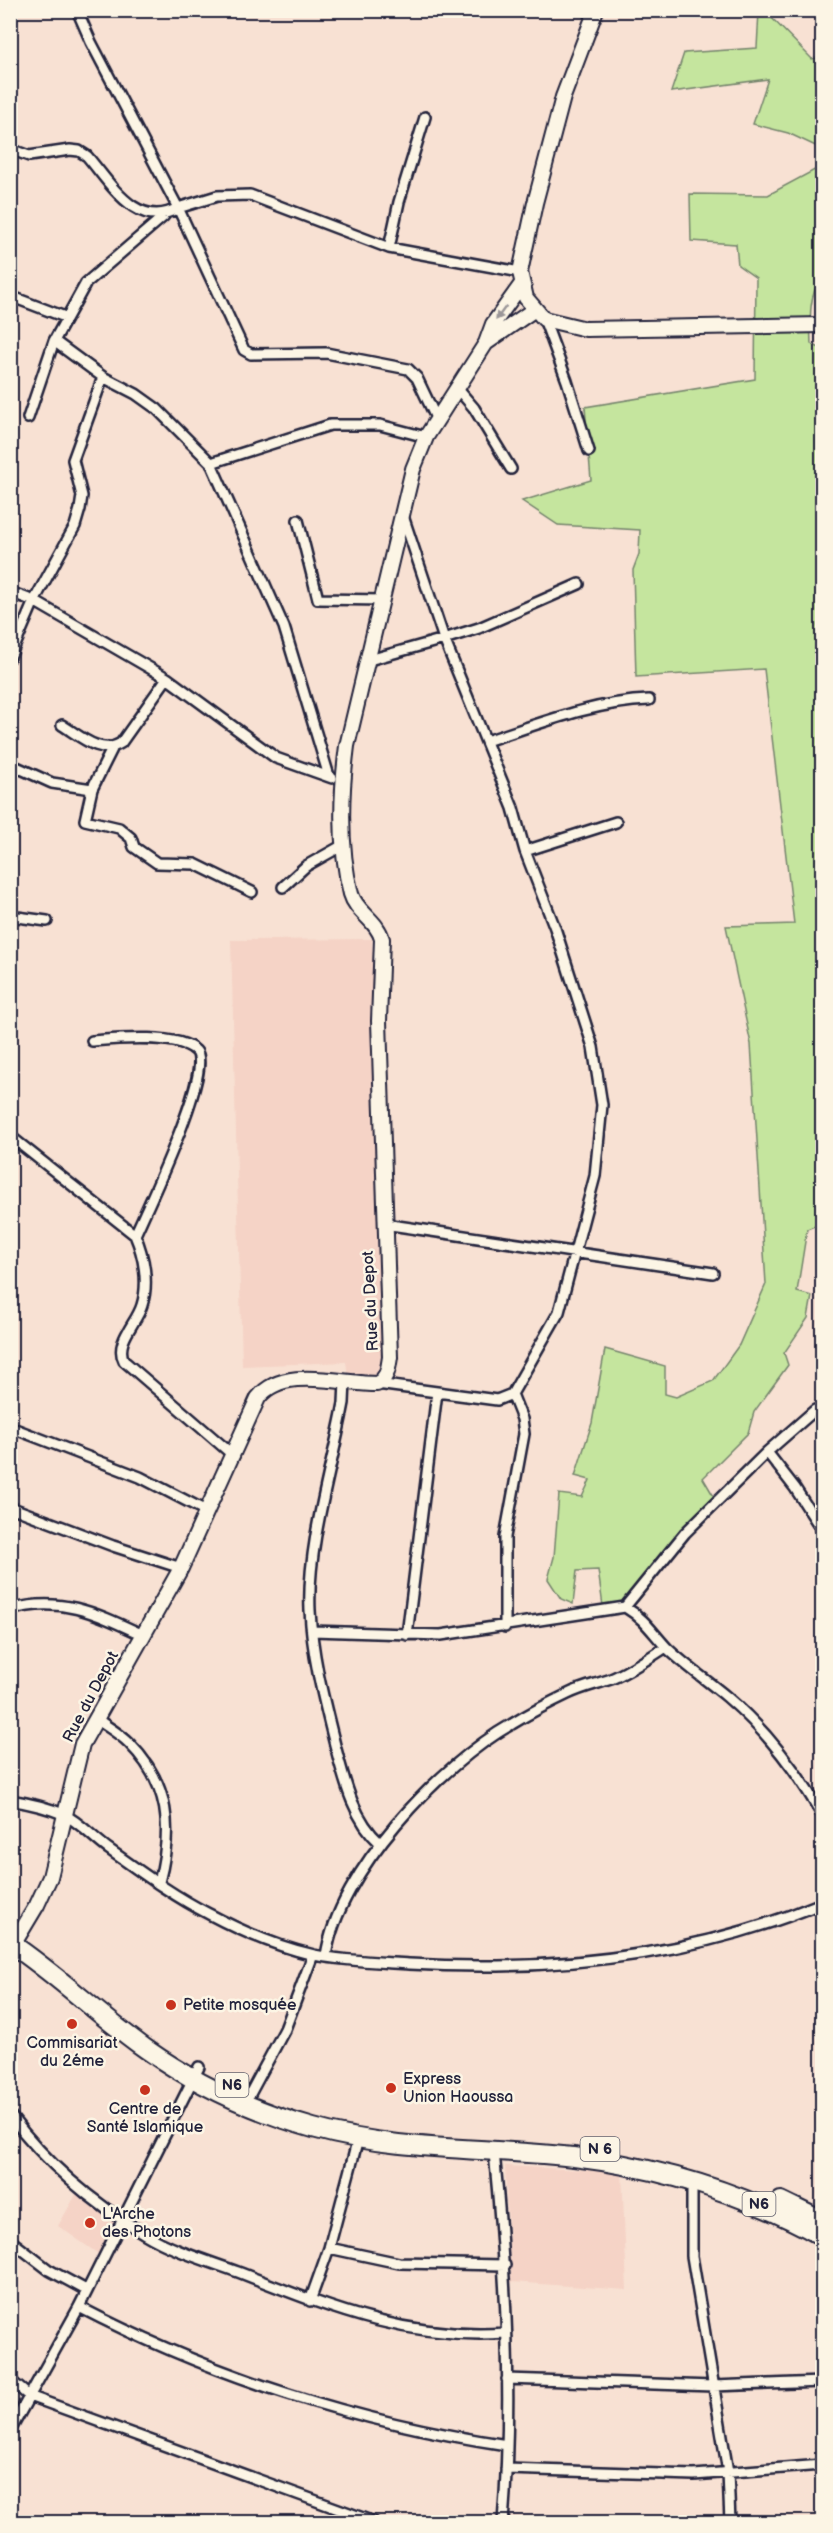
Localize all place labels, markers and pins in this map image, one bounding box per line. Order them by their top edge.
place label: Petite mosquée [183,1996,297,2015]
marker: Petite mosquée [164,1998,178,2012]
marker: Commisariat du 2éme [65,2017,79,2031]
place label: Commisariat du 2éme [26,2034,118,2071]
place label: Express Union Haoussa [403,2070,513,2107]
marker: Express Union Haoussa [384,2081,398,2095]
marker: Centre de Santé Islamique [138,2083,152,2097]
place label: Centre de Santé Islamique [87,2100,204,2137]
place label: L'Arche des Photons [102,2205,191,2242]
marker: L'Arche des Photons [83,2216,97,2230]

